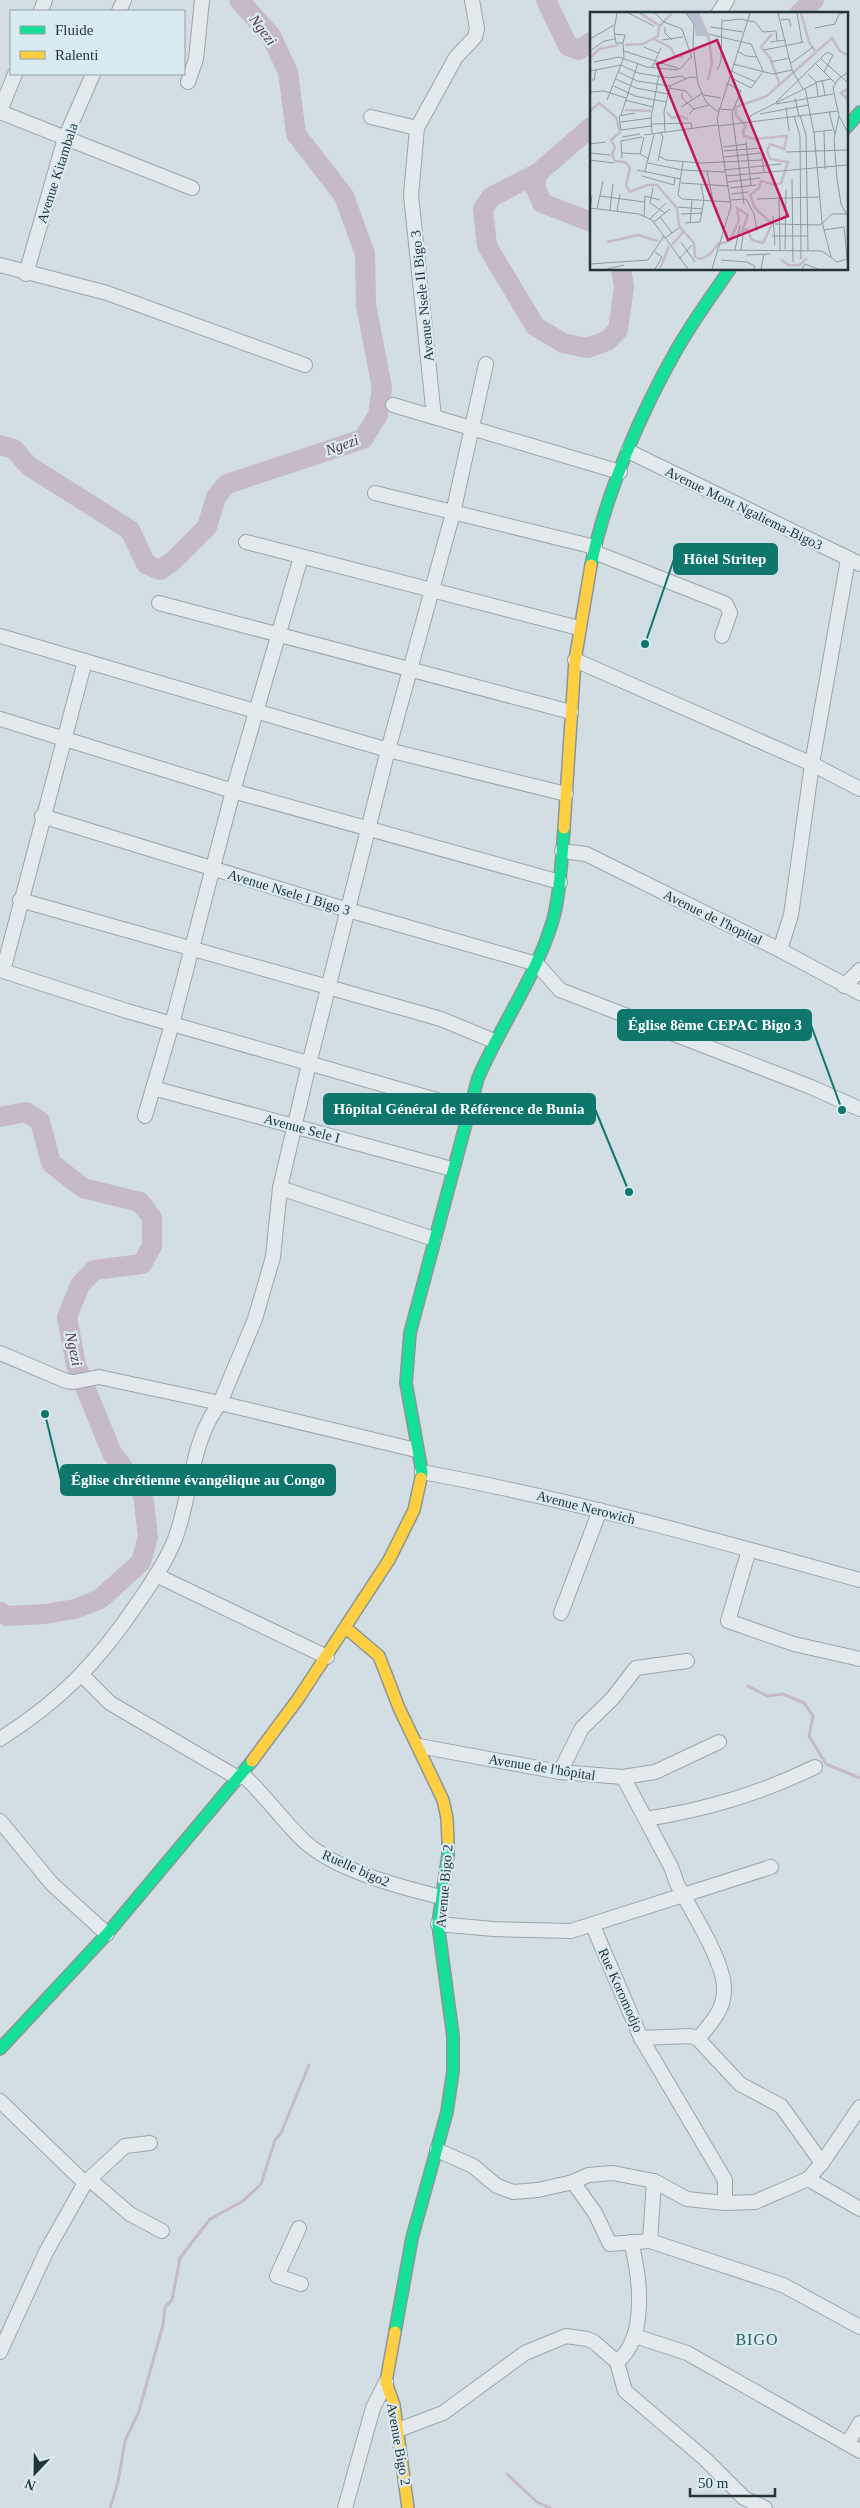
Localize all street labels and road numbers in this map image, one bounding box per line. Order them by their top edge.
street label: Avenue Kitambala [34,120,81,225]
street label: Avenue Nsele II Bigo 3 [408,230,437,362]
street label: Avenue Mont Ngaliema-Bigo3 [663,464,825,553]
street label: Avenue Nsele I Bigo 3 [226,867,352,918]
street label: Avenue de l'hopital [661,887,765,948]
street label: Avenue Sele I [262,1111,342,1146]
street label: Avenue Nerowich [535,1488,637,1527]
street label: Avenue de l'hôpital [487,1752,597,1783]
street label: Avenue Bigo 2 [433,1844,456,1928]
street label: Ruelle bigo2 [320,1847,392,1890]
street label: Rue Koromodjo [595,1946,646,2035]
street label: Avenue Bigo 2 [384,2402,413,2487]

